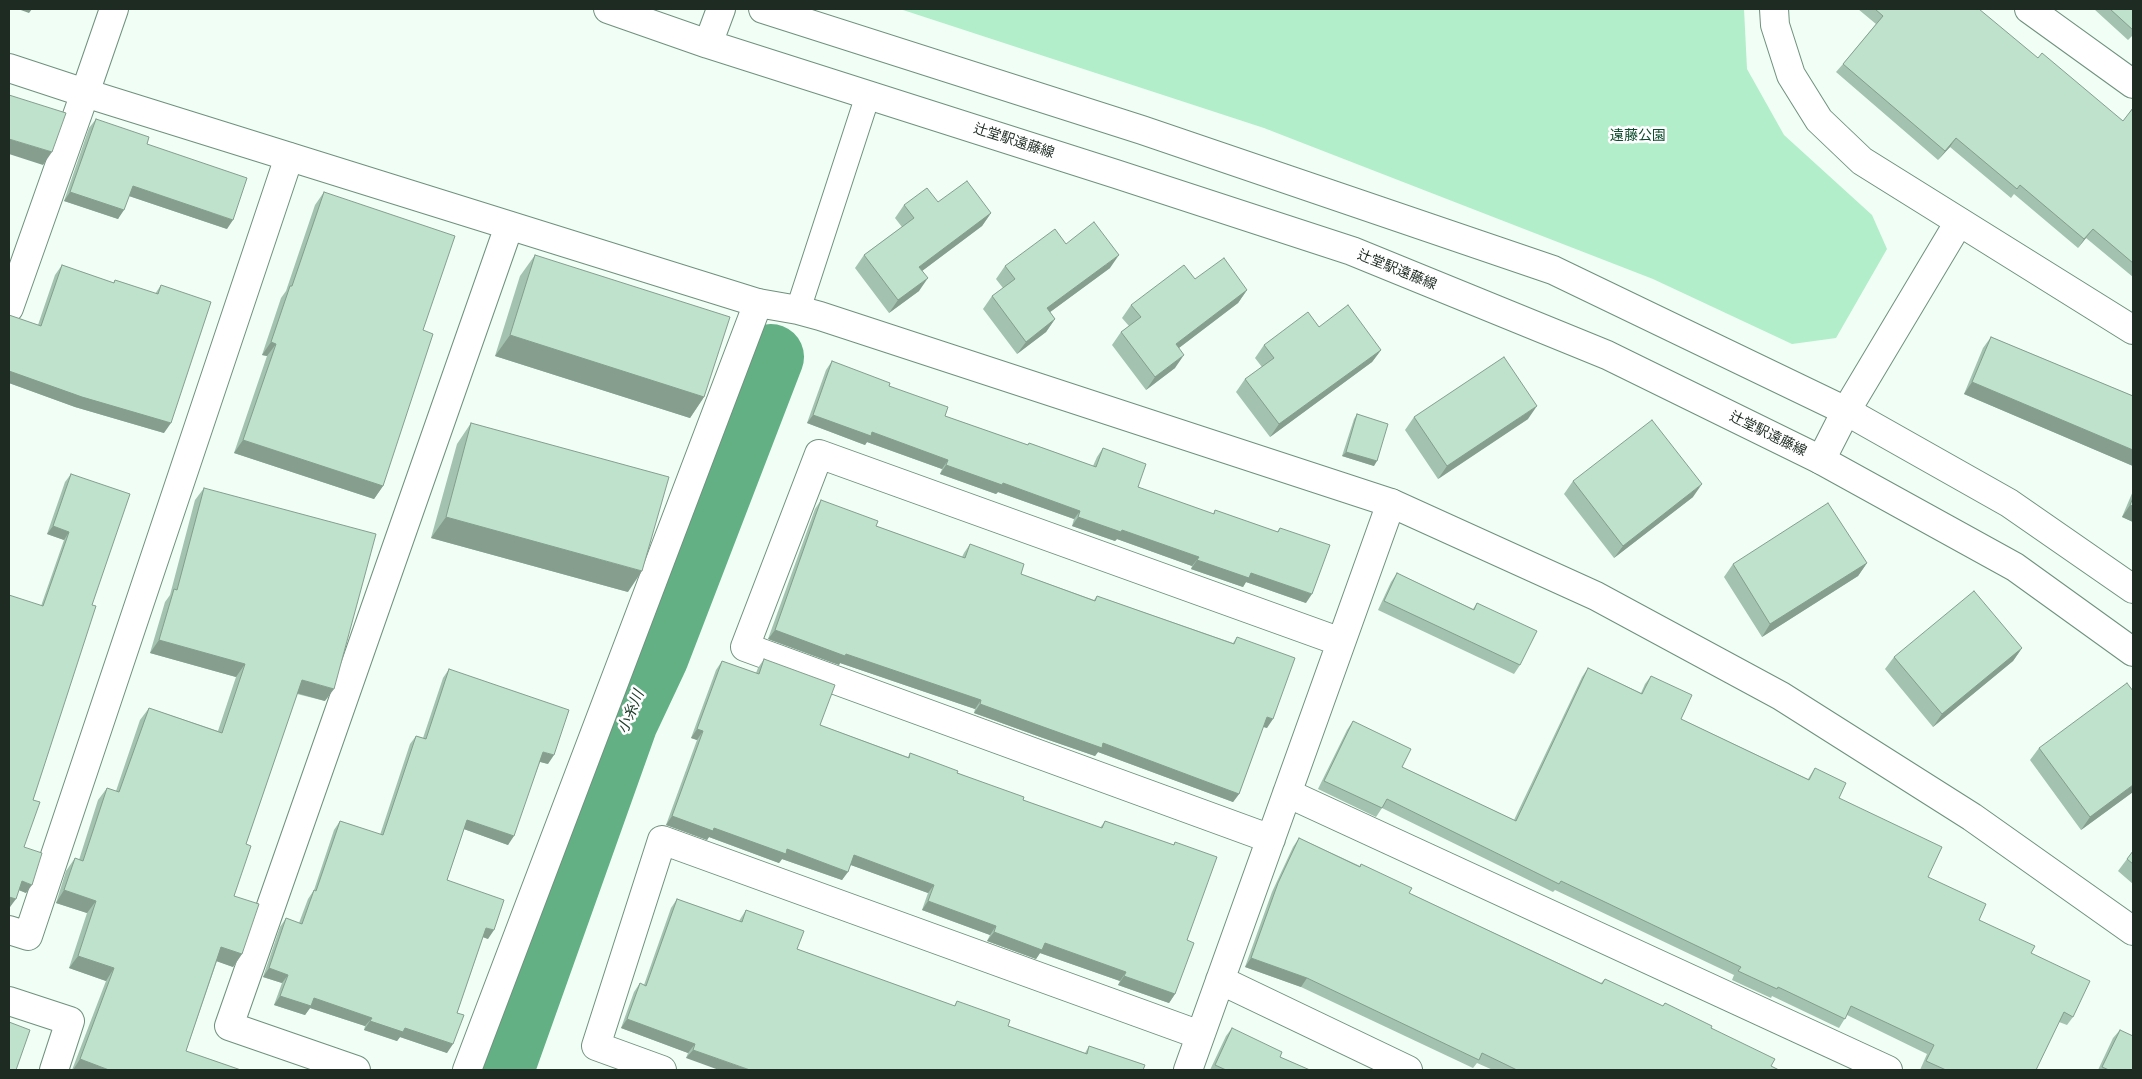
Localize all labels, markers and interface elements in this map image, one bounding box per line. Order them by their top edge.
street label: 辻堂駅遠藤線 [971,120,1057,162]
park label: 遠藤公園 [1610,128,1666,144]
street label: 辻堂駅遠藤線 [1355,246,1439,294]
street label: 辻堂駅遠藤線 [1727,408,1809,460]
water label: 小糸川 [614,688,648,736]

